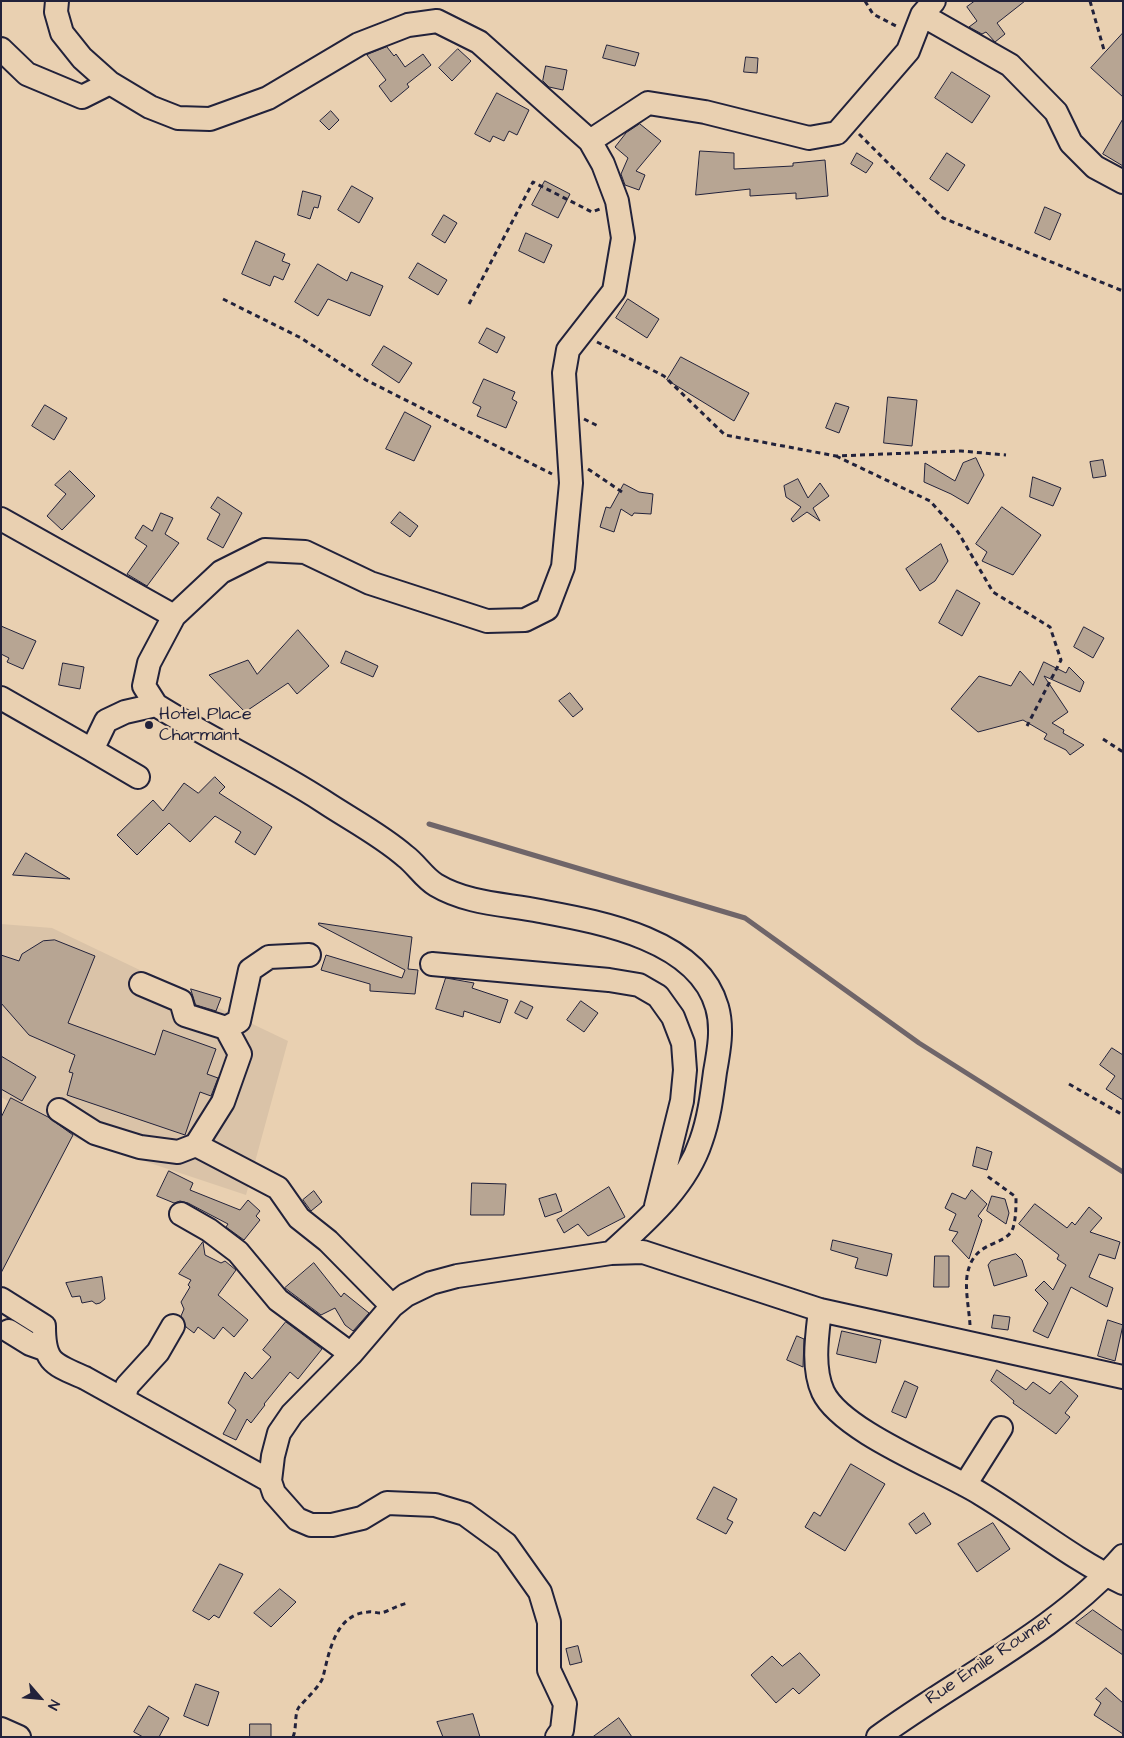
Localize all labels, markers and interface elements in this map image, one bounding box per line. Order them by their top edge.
place label: Hotel Place Charmant [159,704,252,746]
marker: Hotel Place Charmant [143,719,155,731]
street label: Rue Émile Roumer [922,1608,1060,1710]
north arrow [15,1673,65,1723]
text: N [42,1696,64,1713]

